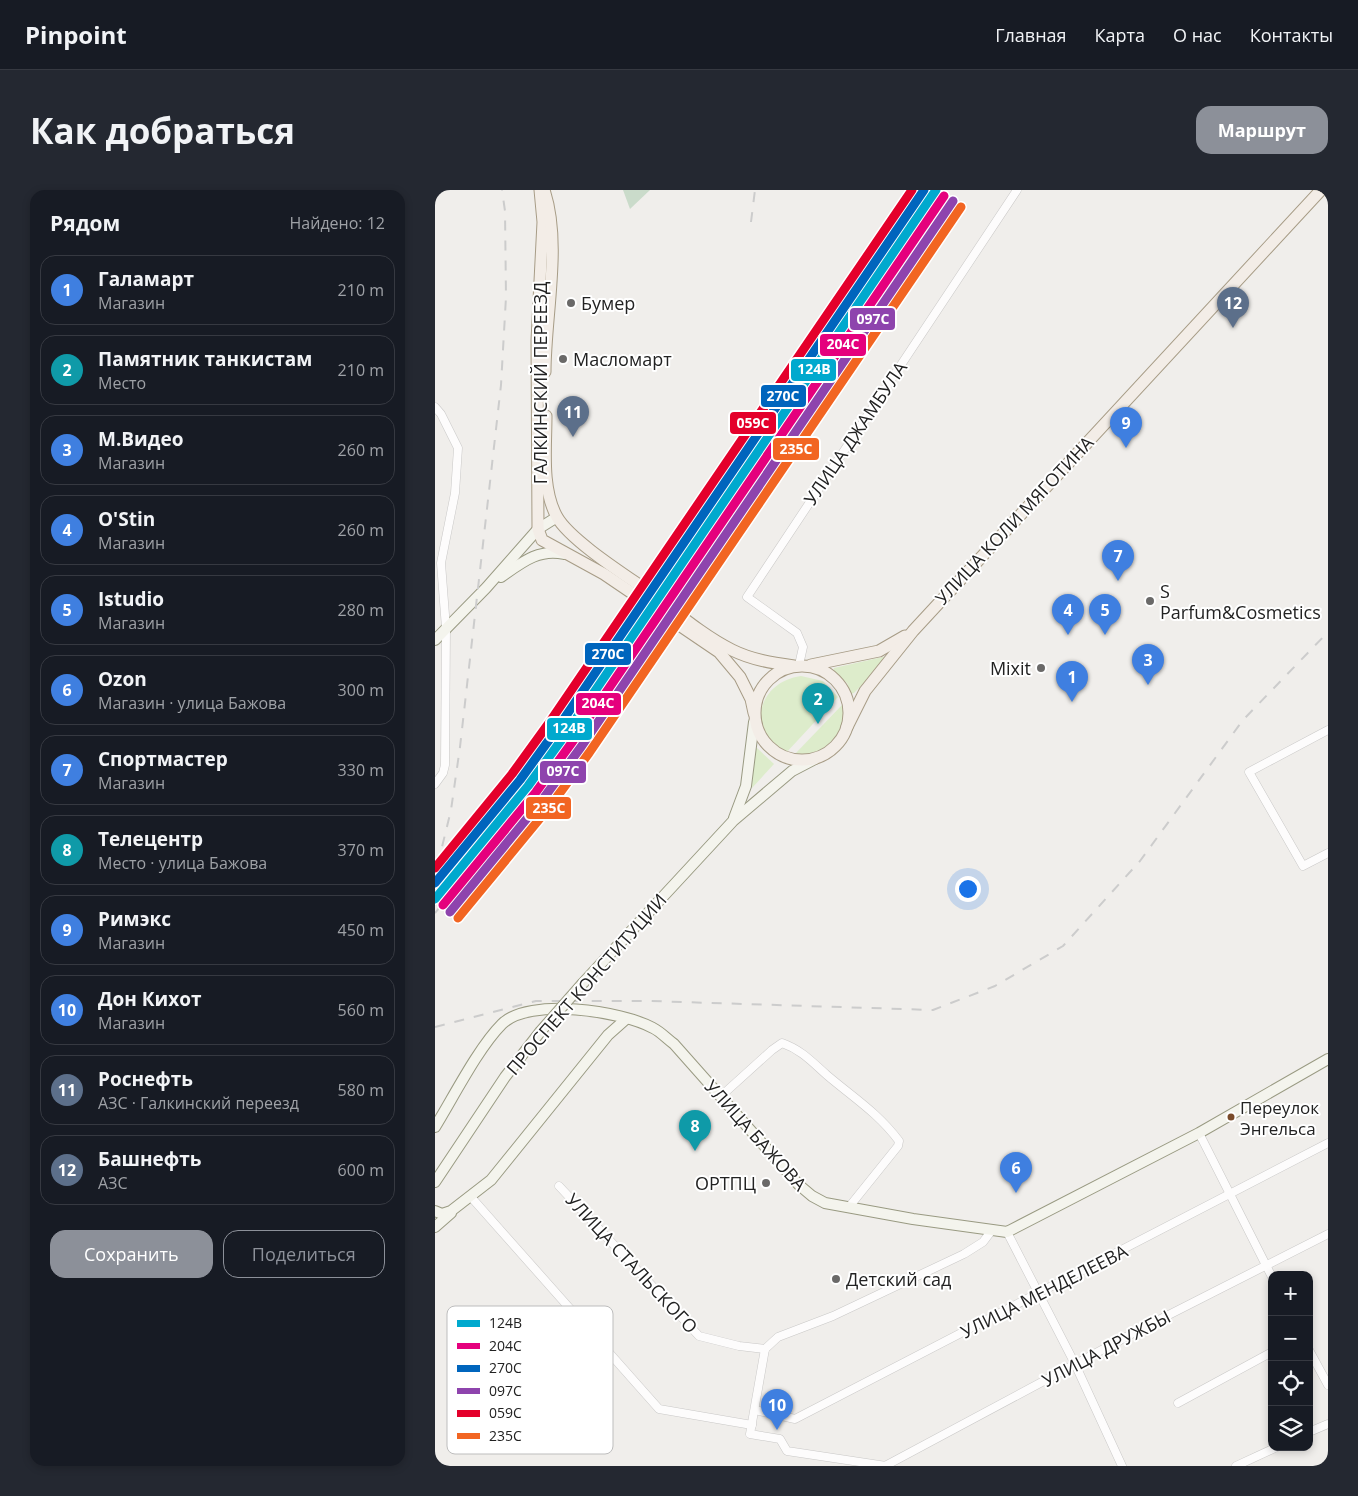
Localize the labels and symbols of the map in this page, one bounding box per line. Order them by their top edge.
street label: ГАЛКИНСКИЙ ПЕРЕЕЗД [528,282,552,484]
pin: 12 [1217,287,1249,328]
place label: Бумер [581,291,635,315]
marker: Бумер [565,297,577,309]
line badge: 097С [849,307,896,331]
text: 097С [857,309,890,328]
line badge: 204С [819,333,867,357]
text: 204С [827,334,860,353]
place label: Масломарт [573,347,672,371]
marker: Масломарт [557,353,569,365]
street label: УЛИЦА ДЖАМБУЛА [798,356,912,509]
line badge: 124В [790,358,837,382]
text: 124В [797,359,831,378]
line badge: 270С [760,384,807,408]
text: 270С [767,386,800,405]
pin: 11 [557,396,589,437]
pin: 9 [1110,407,1142,448]
line badge: 059С [729,411,777,435]
text: 059С [737,413,770,432]
street label: УЛИЦА КОЛИ МЯГОТИНА [930,430,1099,609]
line badge: 235С [772,437,820,461]
text: 235С [780,439,813,458]
pin: 7 [1102,540,1134,581]
place label: S Parfum&Cosmetics [1160,579,1321,624]
pin: 4 [1052,594,1084,635]
pin: 5 [1089,594,1121,635]
marker: S Parfum&Cosmetics [1144,595,1156,607]
line badge: 270С [584,642,632,666]
text: 270С [592,644,625,663]
pin: 3 [1132,644,1164,685]
place label: Mixit [990,656,1031,680]
pin: 1 [1056,661,1088,702]
marker: Mixit [1035,662,1047,674]
pin: 2 [802,683,834,724]
line badge: 204С [575,692,622,716]
text: 204С [582,693,615,712]
line badge: 124В [546,717,593,741]
text: 124В [552,718,586,737]
line badge: 097С [539,760,587,784]
text: 097С [547,761,580,780]
line badge: 235С [525,796,572,820]
text: 235С [533,798,566,817]
your location [955,876,981,902]
street label: ПРОСПЕКТ КОНСТИТУЦИИ [501,888,671,1080]
street label: УЛИЦА БАЖОВА [700,1074,813,1196]
place label: Переулок Энгельса [1240,1096,1319,1140]
pin: 8 [679,1110,711,1151]
marker: Переулок Энгельса [1226,1112,1236,1122]
pin: 6 [1000,1152,1032,1193]
place label: ОРТПЦ [695,1171,756,1195]
marker: ОРТПЦ [760,1177,772,1189]
street label: УЛИЦА СТАЛЬСКОГО [561,1188,703,1338]
street label: УЛИЦА МЕНДЕЛЕЕВА [956,1238,1132,1344]
place label: Детский сад [846,1267,951,1291]
marker: Детский сад [830,1273,842,1285]
street label: УЛИЦА ДРУЖБЫ [1037,1304,1175,1392]
legend [447,1306,613,1454]
text: 124В [489,1313,522,1332]
text: 204С [489,1336,522,1355]
text: 270С [489,1358,522,1377]
text: 097С [489,1381,522,1400]
pin: 10 [761,1389,793,1430]
text: 059С [489,1403,522,1422]
text: 235С [489,1426,522,1445]

